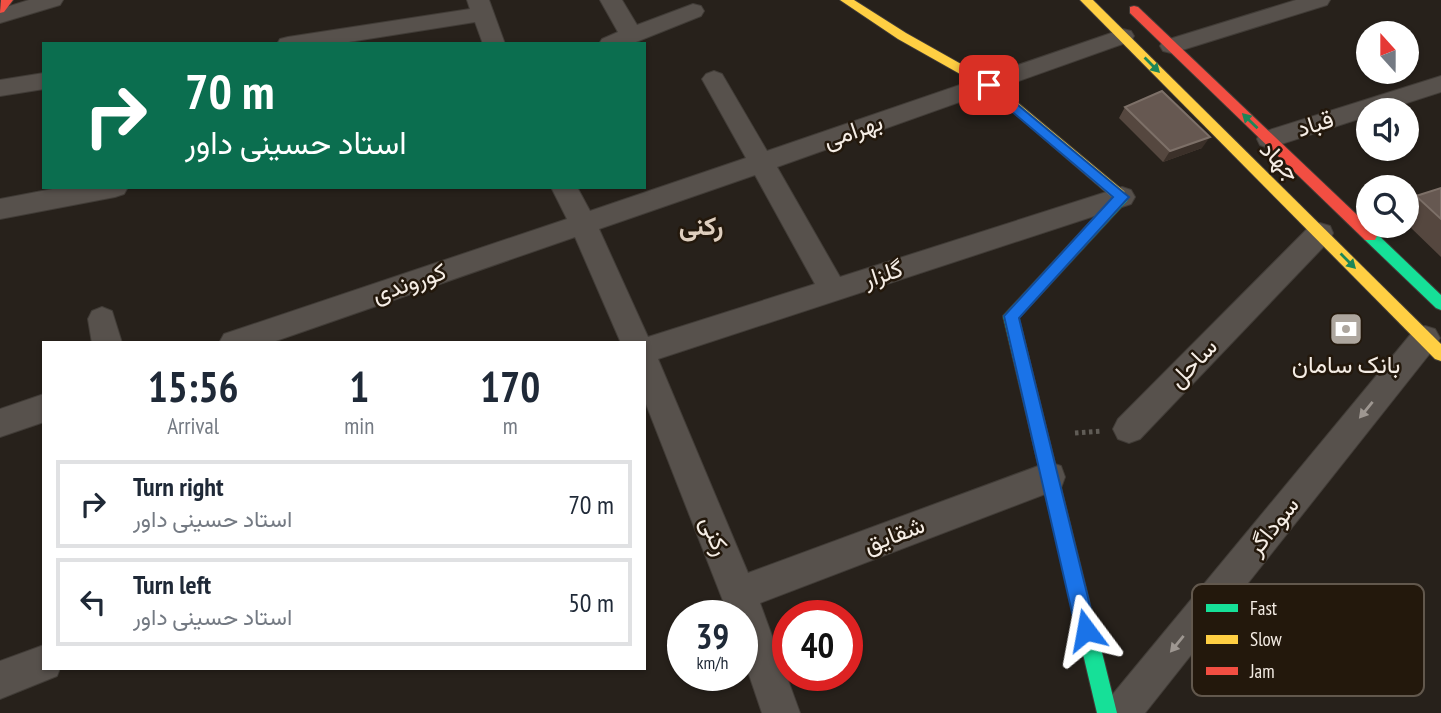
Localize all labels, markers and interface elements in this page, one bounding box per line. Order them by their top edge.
north arrow [1356,21,1419,84]
map controls [1356,21,1419,238]
pin [959,55,1019,115]
one-way arrow [1144,57,1161,74]
text: 70 m [185,59,274,123]
icon: arrive [970,66,1008,104]
icon: right [70,70,161,161]
button: sound [1356,98,1419,161]
street label: قباد [1292,103,1337,144]
street label: بهرامی [819,106,887,155]
one-way arrow [1242,114,1259,130]
text: استاد حسینی داور [185,121,407,163]
street label: جهاد [1253,133,1308,188]
button: search [1356,175,1419,238]
district label: رکنی [679,209,723,242]
one-way arrow [1339,252,1355,269]
street label: گلزار [858,253,907,295]
street label: کوروندی [368,255,450,310]
bank icon: بانک سامان [1327,310,1365,348]
street label: ساحل [1162,331,1224,394]
place label: بانک سامان [1292,349,1400,380]
text: 15:56 [148,359,239,414]
text: 1 [349,359,369,414]
text: 170 [480,359,540,414]
one-way arrow [1359,401,1374,419]
text: Arrival [167,411,219,440]
text: min [344,411,374,440]
text: m [503,411,518,440]
text: Turn right [133,470,224,503]
icon: right [74,485,112,523]
text: 70 m [568,488,614,521]
street label: سوداگر [1239,490,1306,562]
text: استاد حسینی داور [133,504,292,533]
street label: شقایق [859,509,929,560]
street label: رکنی [694,511,737,560]
text: Turn left [133,568,211,601]
icon: left [74,583,112,621]
legend [1192,584,1424,696]
text: 50 m [568,586,614,619]
position arrow [1049,593,1123,667]
text: Fast [1250,596,1278,620]
speed limit sign: 40 [772,600,863,691]
text: استاد حسینی داور [133,602,292,631]
text: 39 [696,613,729,659]
text: Slow [1250,627,1283,651]
one-way arrow [1170,636,1185,653]
text: km/h [697,651,728,674]
text: Jam [1249,659,1275,683]

